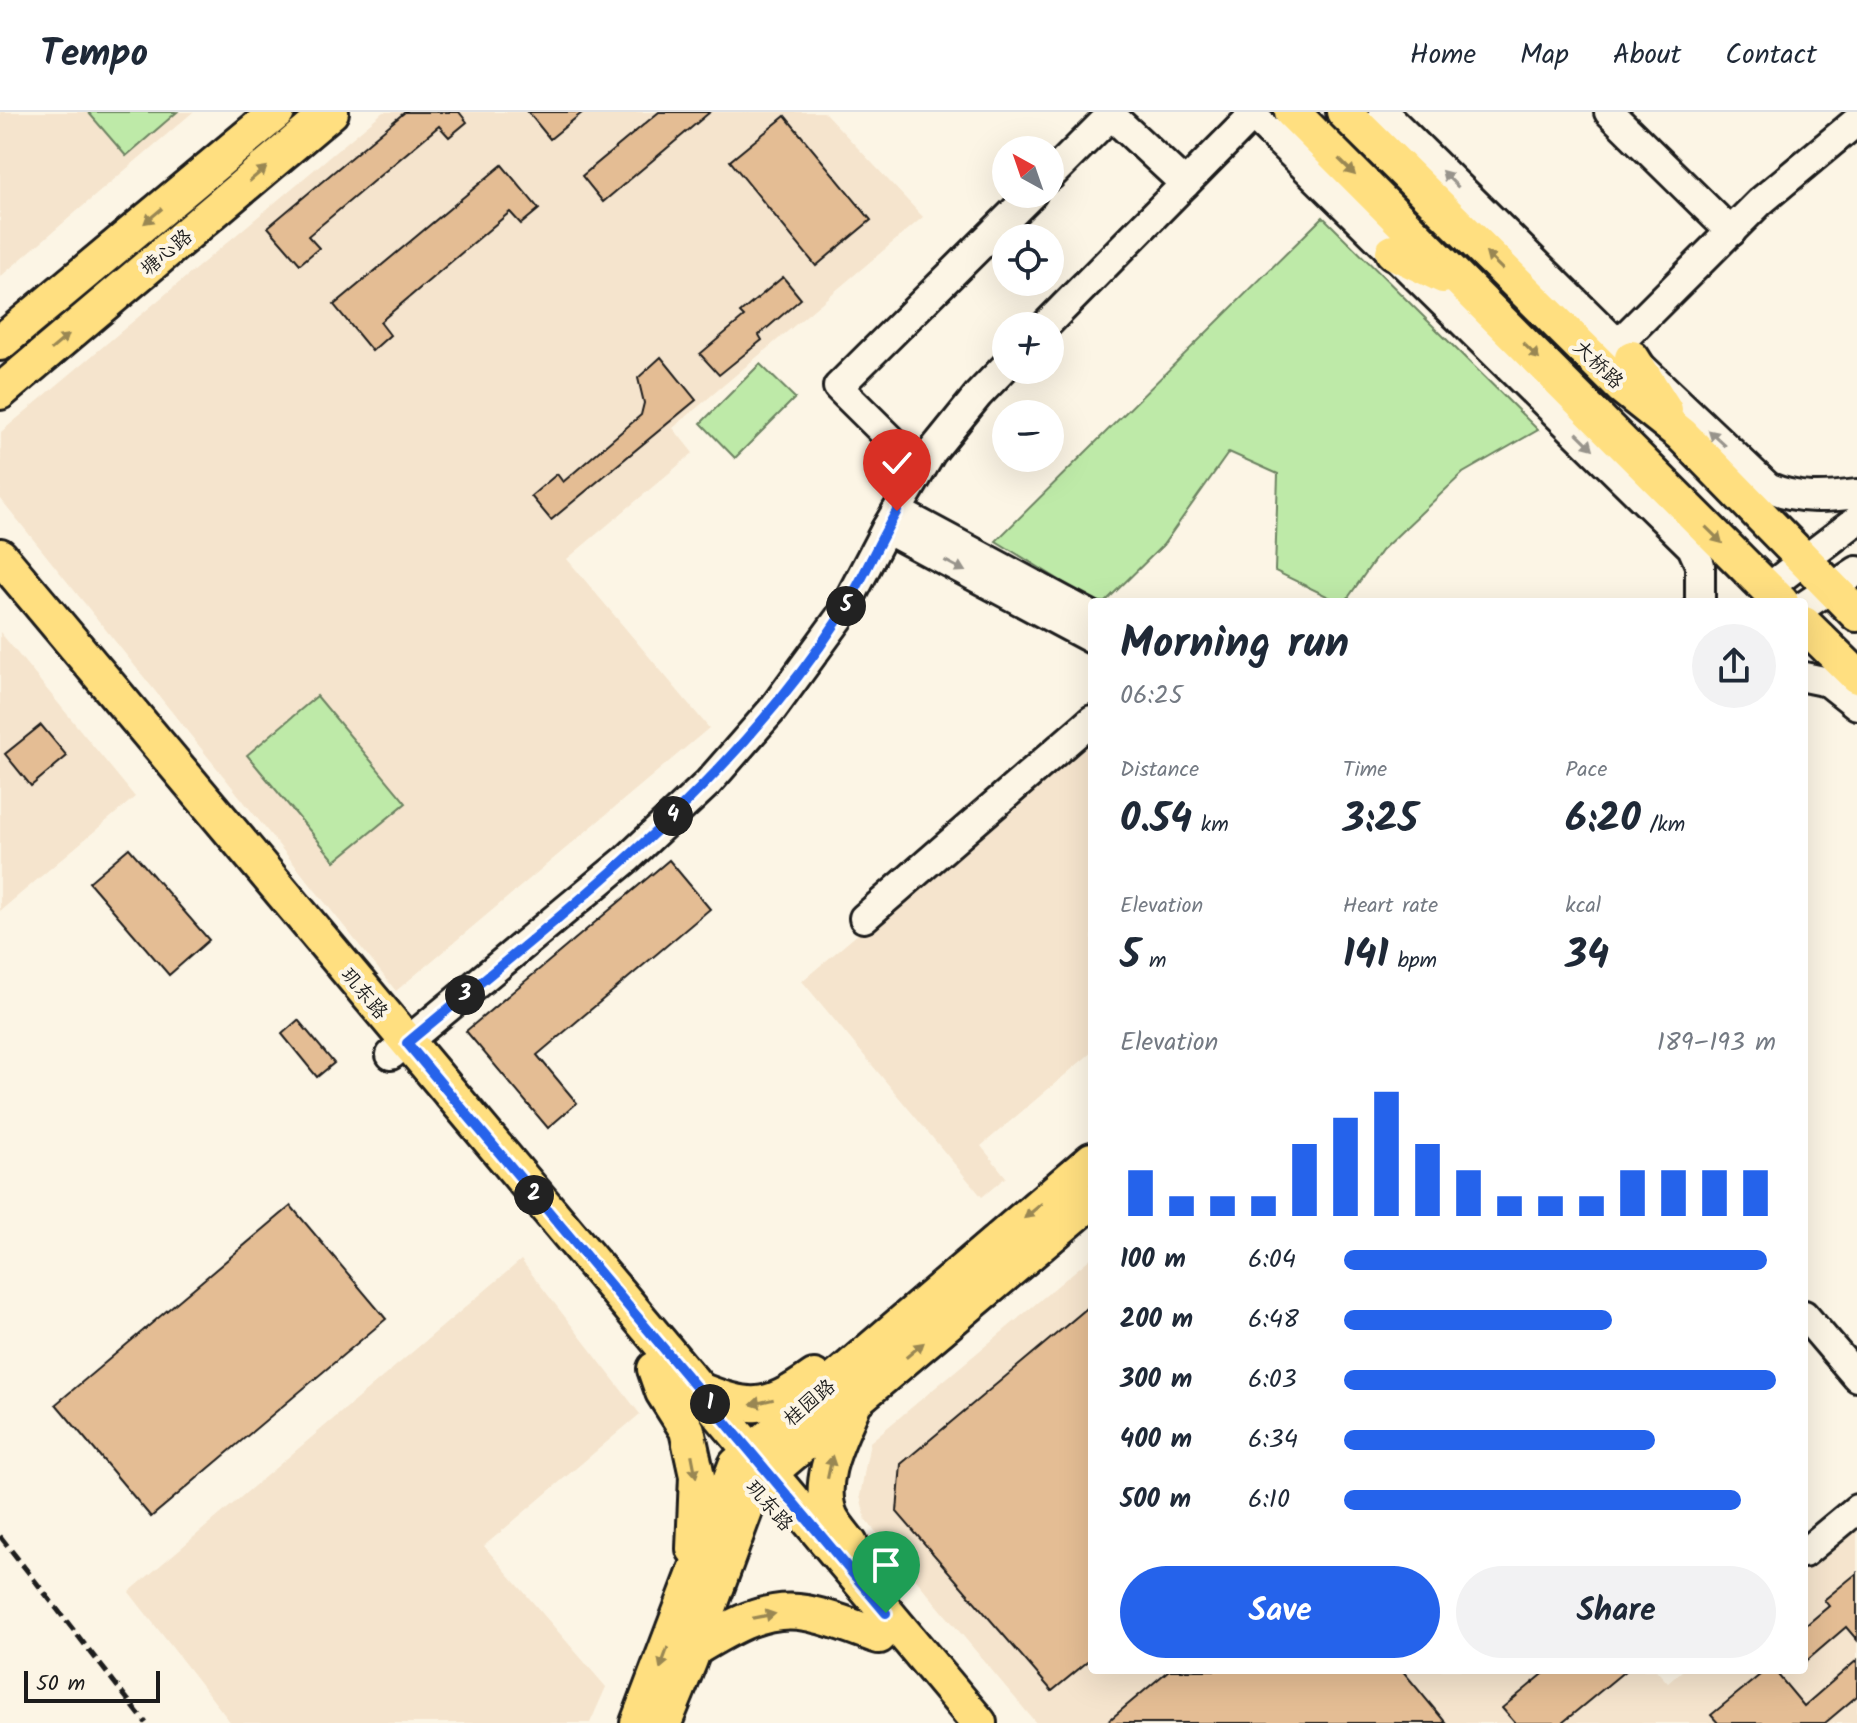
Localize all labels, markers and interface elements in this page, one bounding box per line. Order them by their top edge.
text: Tempo [40,25,148,85]
text: Home [1410,33,1476,78]
text: Map [1520,33,1569,78]
text: About [1613,33,1681,78]
text: Contact [1725,33,1817,78]
north arrow [992,136,1064,208]
map controls [992,136,1064,472]
one-way arrow [1337,157,1356,176]
one-way arrow [248,166,268,183]
one-way arrow [1441,170,1460,189]
one-way arrow [143,207,163,224]
street label: 塘心路 [134,221,201,285]
button: locate [992,224,1064,296]
one-way arrow [1485,252,1504,271]
button: + [992,312,1064,384]
street label: 大桥路 [1565,333,1631,398]
one-way arrow [49,334,69,351]
one-way arrow [1521,341,1540,360]
button: − [992,400,1064,472]
pin [863,429,931,511]
one-way arrow [1708,430,1727,448]
one-way arrow [1575,431,1594,450]
icon: check [875,441,919,485]
one-way arrow [1705,525,1723,544]
one-way arrow [943,559,966,573]
pin: 5 [826,586,866,626]
text: 5 [840,588,852,623]
text: Morning run [1120,610,1349,680]
button: share [1692,624,1776,708]
text: 06:25 [1120,675,1183,717]
text: Distance [1120,753,1199,788]
text: Time [1343,753,1387,788]
text: Pace [1565,753,1607,788]
text: 0.54 [1120,788,1192,852]
text: 3:25 [1343,788,1418,852]
text: 6:20 [1565,788,1641,852]
pin: 4 [653,796,693,836]
text: 4 [667,798,679,833]
text: km [1192,808,1229,843]
text: /km [1641,808,1685,843]
text: Elevation [1120,889,1203,924]
text: Heart rate [1343,889,1438,924]
text: kcal [1565,889,1601,924]
text: 5 [1120,924,1140,988]
text: 141 [1343,924,1389,988]
text: 34 [1565,924,1609,988]
text: m [1140,944,1167,979]
text: bpm [1389,944,1437,979]
street label: 玑东路 [332,961,396,1028]
pin: 3 [445,975,485,1015]
text: 3 [459,977,471,1012]
text: Elevation [1120,1022,1218,1064]
text: 189–193 m [1657,1022,1776,1064]
pin: 2 [514,1175,554,1215]
text: 2 [528,1177,540,1212]
one-way arrow [1023,1202,1043,1219]
text: 100 m [1120,1239,1186,1281]
text: 6:04 [1248,1239,1296,1281]
text: 200 m [1120,1299,1193,1341]
text: 6:48 [1248,1299,1299,1341]
one-way arrow [905,1342,925,1359]
text: 300 m [1120,1359,1192,1401]
text: 6:03 [1248,1359,1297,1401]
street label: 桂园路 [777,1371,844,1435]
pin: 1 [690,1384,730,1424]
text: 1 [707,1386,713,1421]
one-way arrow [749,1396,774,1409]
text: 400 m [1120,1419,1192,1461]
text: 6:34 [1248,1419,1298,1461]
one-way arrow [689,1454,701,1479]
one-way arrow [824,1455,837,1480]
street label: 玑东路 [737,1473,801,1540]
text: 500 m [1120,1479,1191,1521]
text: 6:10 [1248,1479,1290,1521]
pin [852,1531,920,1613]
icon: arrive [864,1543,908,1587]
button: Save [1120,1566,1440,1658]
button: Share [1456,1566,1776,1658]
one-way arrow [752,1609,777,1621]
one-way arrow [657,1646,670,1670]
scale bar [24,1667,160,1703]
text: 50 m [36,1667,85,1702]

